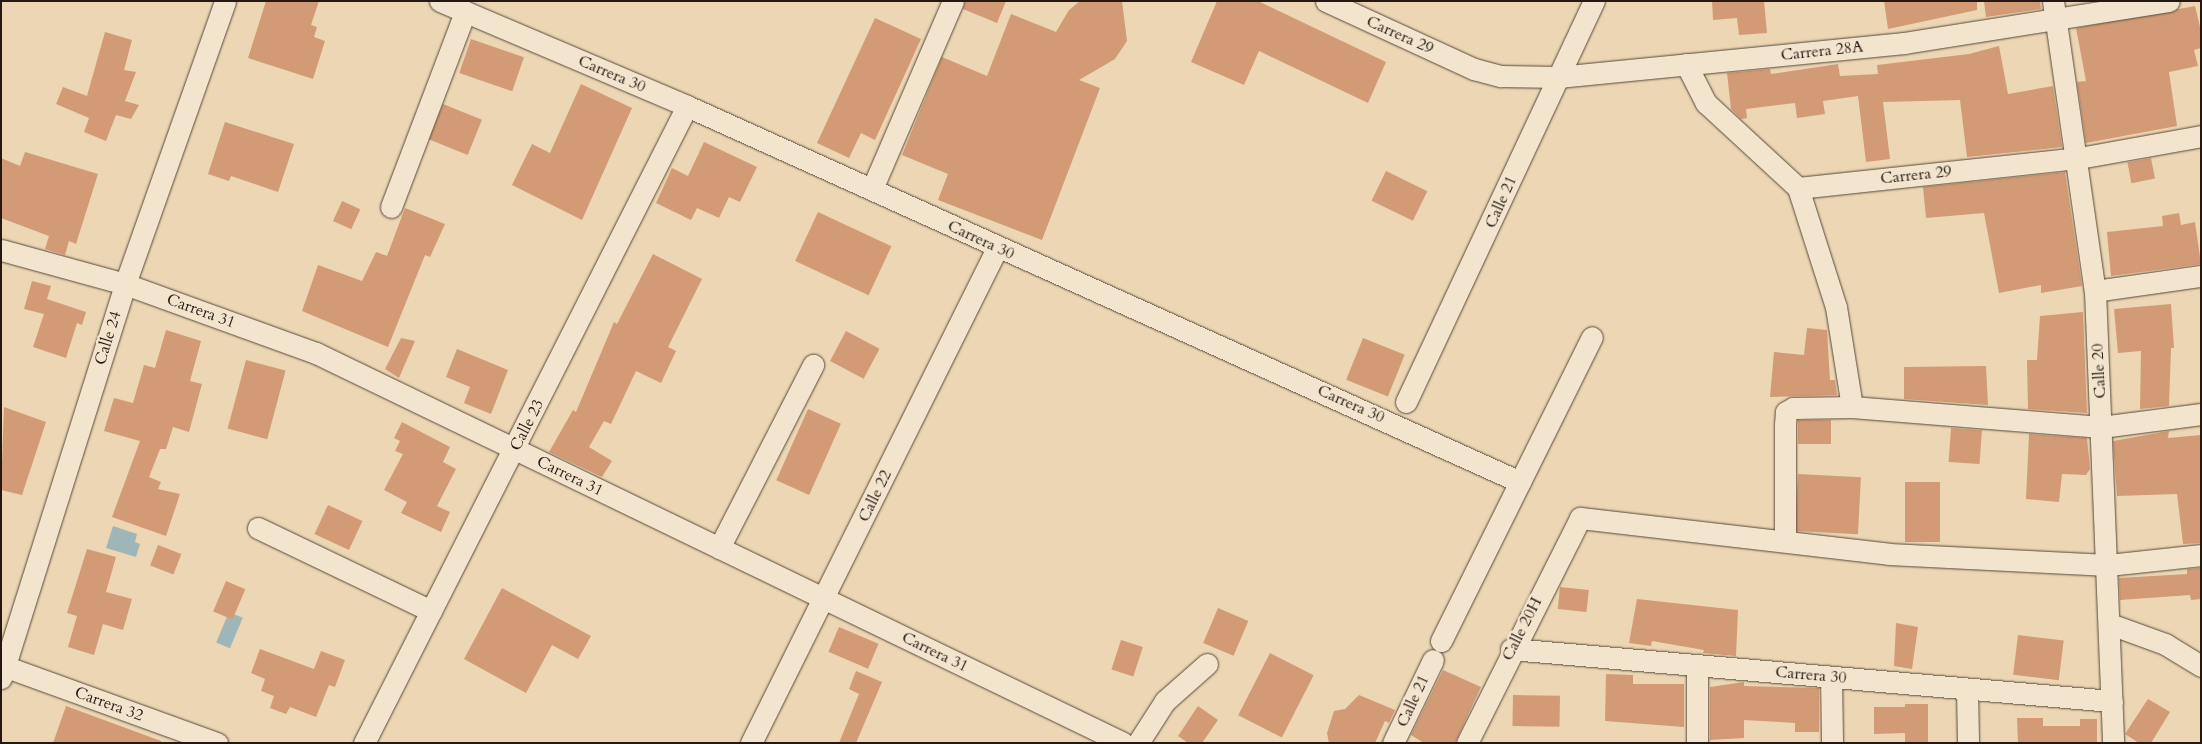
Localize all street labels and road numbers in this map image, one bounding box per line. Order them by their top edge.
street label: Carrera 29 [1363,12,1437,58]
street label: Carrera 28A [1780,37,1864,65]
street label: Carrera 30 [575,51,649,97]
street label: Carrera 29 [1879,162,1953,188]
street label: Calle 21 [1481,173,1521,231]
street label: Carrera 30 [945,216,1017,264]
street label: Carrera 31 [164,290,238,332]
street label: Calle 24 [91,309,125,367]
street label: Calle 20 [2088,343,2110,399]
street label: Carrera 30 [1314,381,1388,427]
street label: Calle 23 [506,396,548,454]
street label: Carrera 31 [534,452,606,500]
street label: Calle 22 [854,467,896,525]
street label: Calle 20H [1498,594,1546,664]
street label: Carrera 31 [899,628,971,676]
street label: Carrera 30 [1775,662,1847,688]
street label: Calle 21 [1393,672,1433,730]
street label: Carrera 32 [72,683,146,725]

